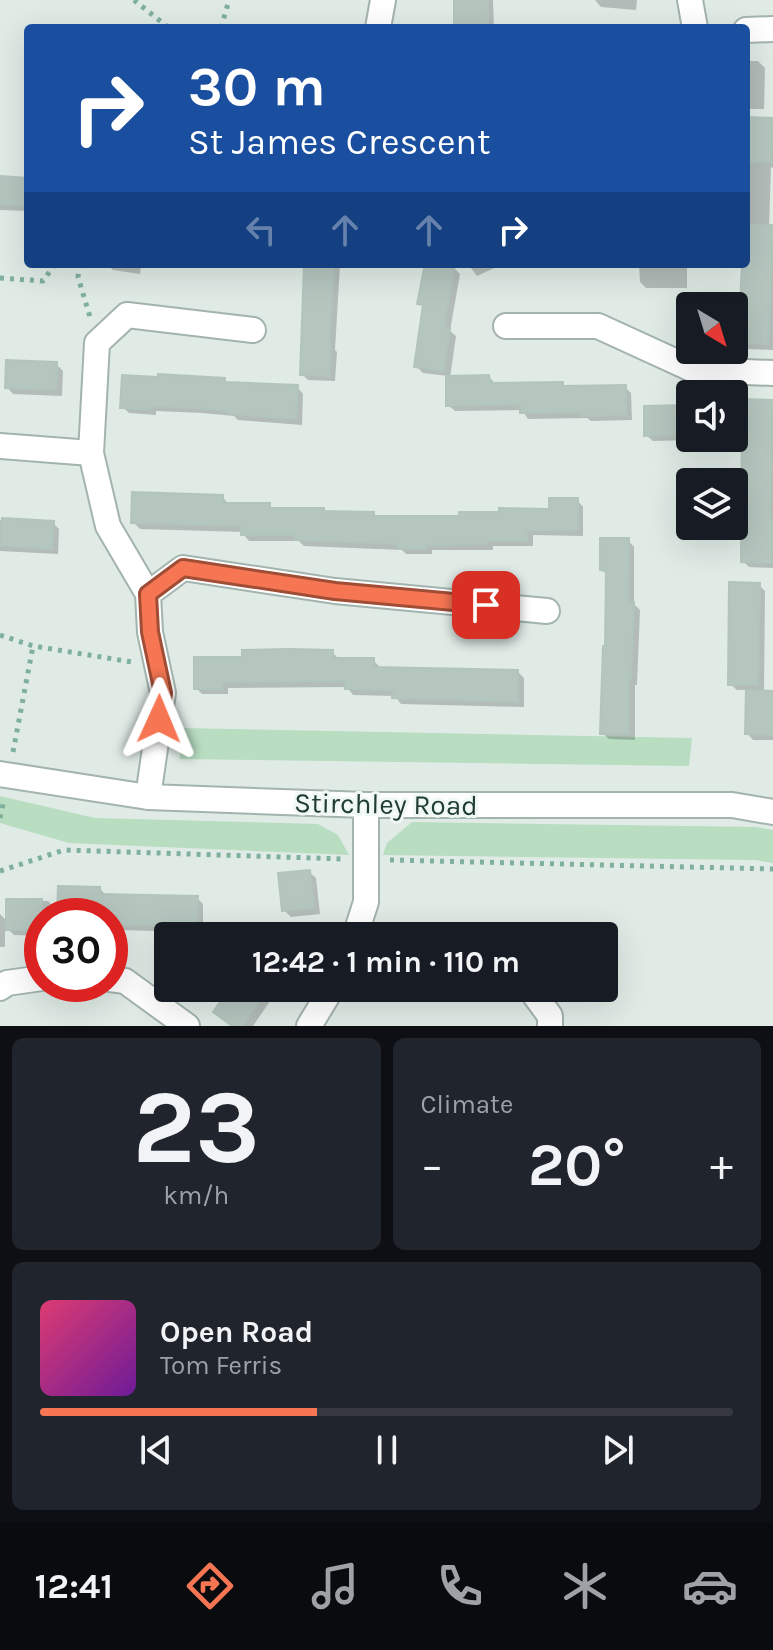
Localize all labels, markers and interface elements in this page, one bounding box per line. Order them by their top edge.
text: 30 m [188,54,326,119]
icon: right [56,56,160,160]
text: St James Crescent [188,121,491,163]
icon: left [239,208,283,252]
icon: ahead [323,208,367,252]
icon: ahead [407,208,451,252]
icon: right [491,208,535,252]
north arrow [676,292,748,364]
map controls [676,292,748,540]
button: sound [676,380,748,452]
button: layers [676,468,748,540]
pin [452,571,520,639]
icon: arrive [464,583,508,627]
position arrow [117,677,201,761]
street label: Stirchley Road [294,786,478,822]
speed limit sign: 30 [24,898,128,1002]
text: 12:42 · 1 min · 110 m [252,944,520,980]
text: 23 [132,1067,260,1188]
text: Climate [421,1089,513,1120]
text: 20° [528,1130,626,1200]
text: − [421,1140,444,1191]
text: + [710,1140,733,1191]
text: km/h [163,1180,229,1211]
text: Open Road [160,1314,313,1350]
text: Tom Ferris [160,1350,282,1381]
icon: previous [134,1428,178,1472]
icon: pause [365,1428,409,1472]
icon: next [596,1428,640,1472]
icon: directions [182,1558,238,1614]
icon: music [307,1558,363,1614]
icon: phone [432,1558,488,1614]
icon: climate [557,1558,613,1614]
icon: car [682,1558,738,1614]
text: 12:41 [35,1565,113,1607]

